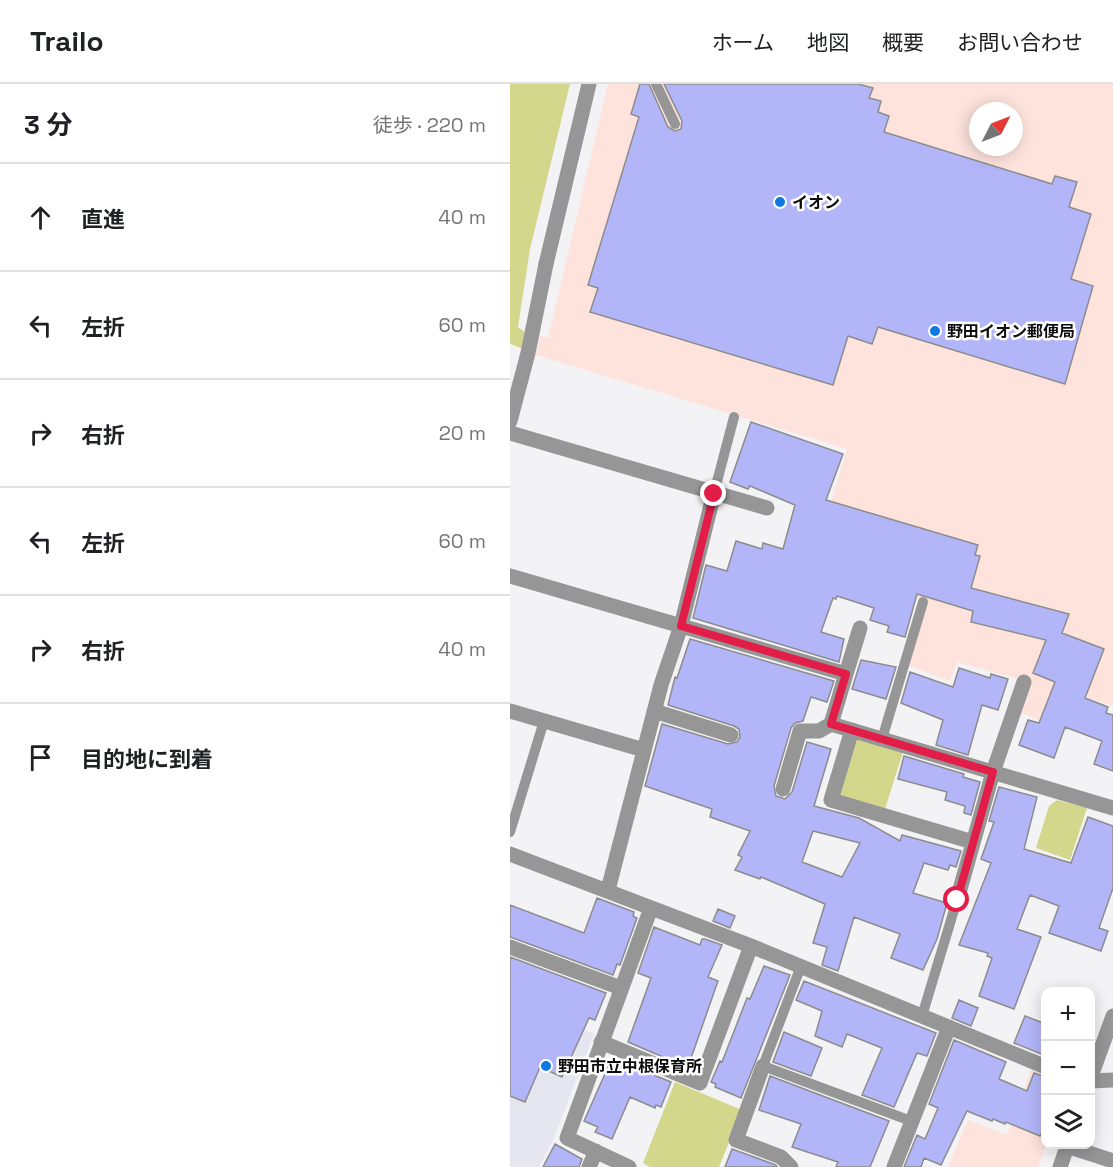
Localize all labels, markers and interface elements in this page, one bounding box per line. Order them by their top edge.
text: Trailo [30,23,104,59]
text: ホーム [712,29,774,56]
text: 地図 [807,29,849,56]
text: 概要 [882,29,924,56]
text: お問い合わせ [957,29,1083,56]
north arrow [969,102,1023,156]
text: 3 分 [24,108,72,142]
text: 徒歩 · 220 m [373,112,486,138]
place label: イオン [792,192,840,213]
marker: イオン [773,195,787,209]
icon: ahead [24,201,57,234]
text: 40 m [438,204,486,230]
text: 直進 [81,205,125,233]
icon: left [24,309,57,342]
text: 60 m [439,312,486,338]
text: 左折 [81,313,125,341]
place label: 野田イオン郵便局 [947,321,1075,342]
marker: 野田イオン郵便局 [928,324,942,338]
icon: right [24,417,57,450]
text: 20 m [439,420,486,446]
text: 右折 [81,421,125,449]
route end [700,480,726,506]
icon: left [24,525,57,558]
text: 60 m [439,528,486,554]
text: 左折 [81,529,125,557]
icon: right [24,633,57,666]
text: 40 m [438,636,486,662]
text: 右折 [81,637,125,665]
icon: arrive [24,741,57,774]
text: 目的地に到着 [81,745,213,773]
route start [943,886,969,912]
map controls [1041,987,1095,1149]
button: + [1041,987,1095,1041]
button: − [1041,1041,1095,1095]
place label: 野田市立中根保育所 [558,1056,702,1077]
marker: 野田市立中根保育所 [539,1059,553,1073]
button: layers [1041,1095,1095,1149]

